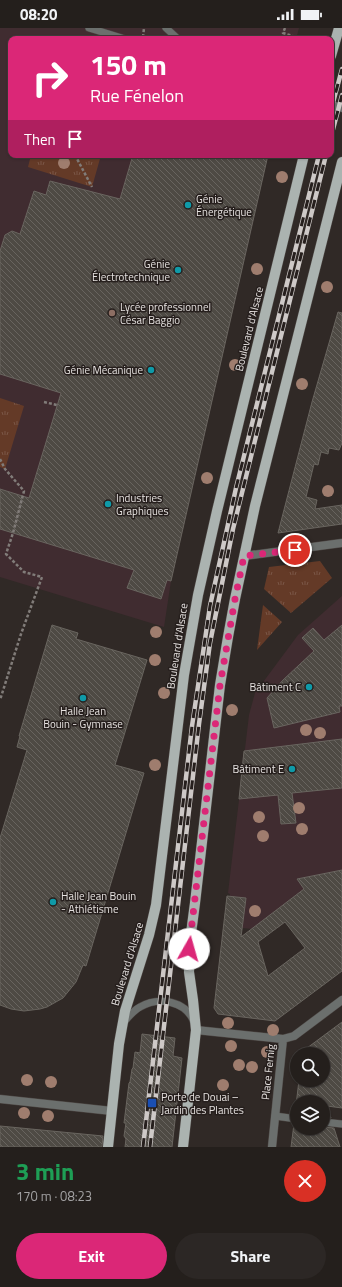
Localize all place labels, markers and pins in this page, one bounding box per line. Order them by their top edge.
place label: Génie Énergétique [196,191,252,220]
marker: Génie Énergétique [183,200,193,210]
place label: Génie Électrotechnique [92,256,170,285]
marker: Génie Électrotechnique [173,265,183,275]
place label: Lycée professionnel César Baggio [120,299,211,328]
marker: Lycée professionnel César Baggio [107,308,117,318]
place label: Génie Mécanique [64,362,143,378]
marker: Génie Mécanique [146,365,156,375]
place label: Industries Graphiques [116,490,169,519]
marker: Industries Graphiques [103,499,113,509]
pin [278,533,312,567]
place label: Bâtiment C [250,679,301,695]
marker: Bâtiment C [304,682,314,692]
marker: Halle Jean Bouin - Gymnase [78,693,88,703]
place label: Halle Jean Bouin - Gymnase [43,703,123,732]
place label: Bâtiment E [232,761,284,777]
marker: Bâtiment E [287,764,297,774]
place label: Halle Jean Bouin - Athlétisme [61,888,136,917]
marker: Halle Jean Bouin - Athlétisme [48,897,58,907]
place label: Porte de Douai – Jardin des Plantes [161,1089,244,1118]
marker: Porte de Douai – Jardin des Plantes [146,1097,158,1109]

